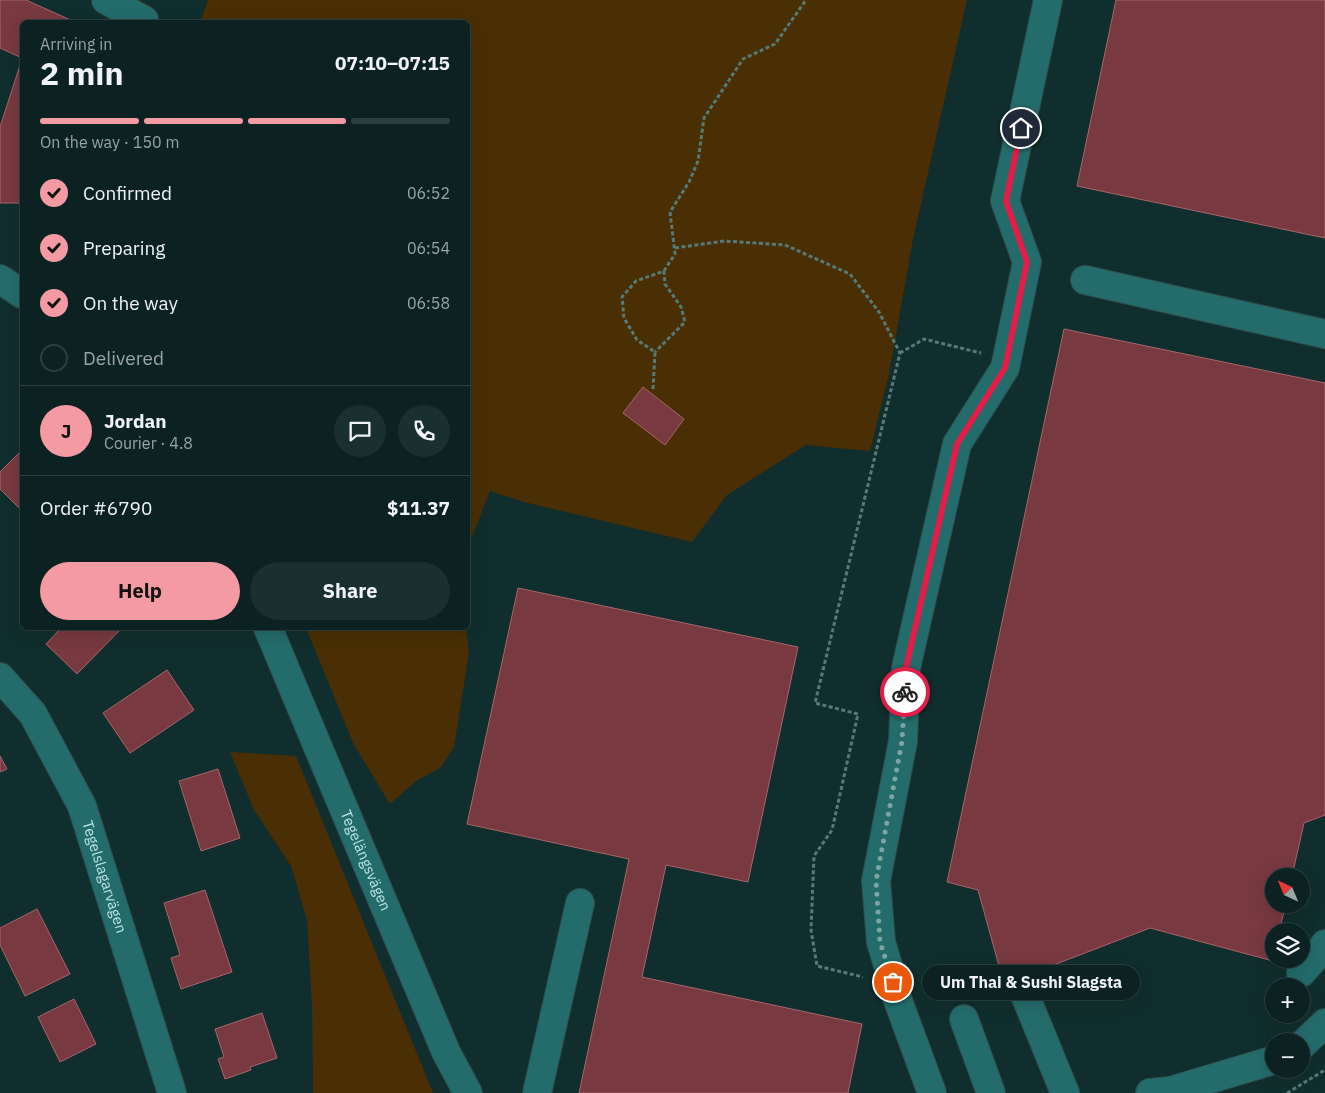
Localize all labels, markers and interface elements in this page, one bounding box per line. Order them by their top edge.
text: Arriving in [40,34,112,54]
text: 07:10–07:15 [335,51,450,75]
text: 2 min [40,52,124,94]
pin [1000,107,1042,149]
icon: home [1007,114,1035,142]
text: On the way · 150 m [40,132,179,152]
icon: check [40,179,68,207]
text: Confirmed [83,181,172,205]
text: 06:52 [407,183,450,203]
icon: check [40,234,68,262]
text: Preparing [83,236,165,260]
text: 06:54 [407,238,450,258]
icon: check [40,289,68,317]
text: On the way [83,291,178,315]
text: 06:58 [407,293,450,313]
text: Delivered [83,346,164,370]
button: chat [334,405,386,457]
button: phone [398,405,450,457]
text: Jordan [104,409,167,433]
text: J [61,419,71,443]
text: Courier · 4.8 [104,433,193,453]
text: Order #6790 [40,496,152,520]
text: $11.37 [387,496,450,520]
button: Help [40,562,240,620]
button: Share [250,562,450,620]
courier [880,667,930,717]
icon: bike [891,678,919,706]
street label: Tegelängsvägen [336,807,396,913]
street label: Tegelslagarvägen [78,818,131,935]
north arrow [1265,868,1310,912]
map controls [1265,868,1310,1078]
button: layers [1265,923,1310,968]
pin [872,961,914,1003]
callout: Um Thai & Sushi Slagsta [923,964,1140,1000]
icon: bag [879,968,907,996]
text: Um Thai & Sushi Slagsta [940,972,1122,992]
button: + [1265,978,1310,1023]
button: − [1265,1033,1310,1078]

